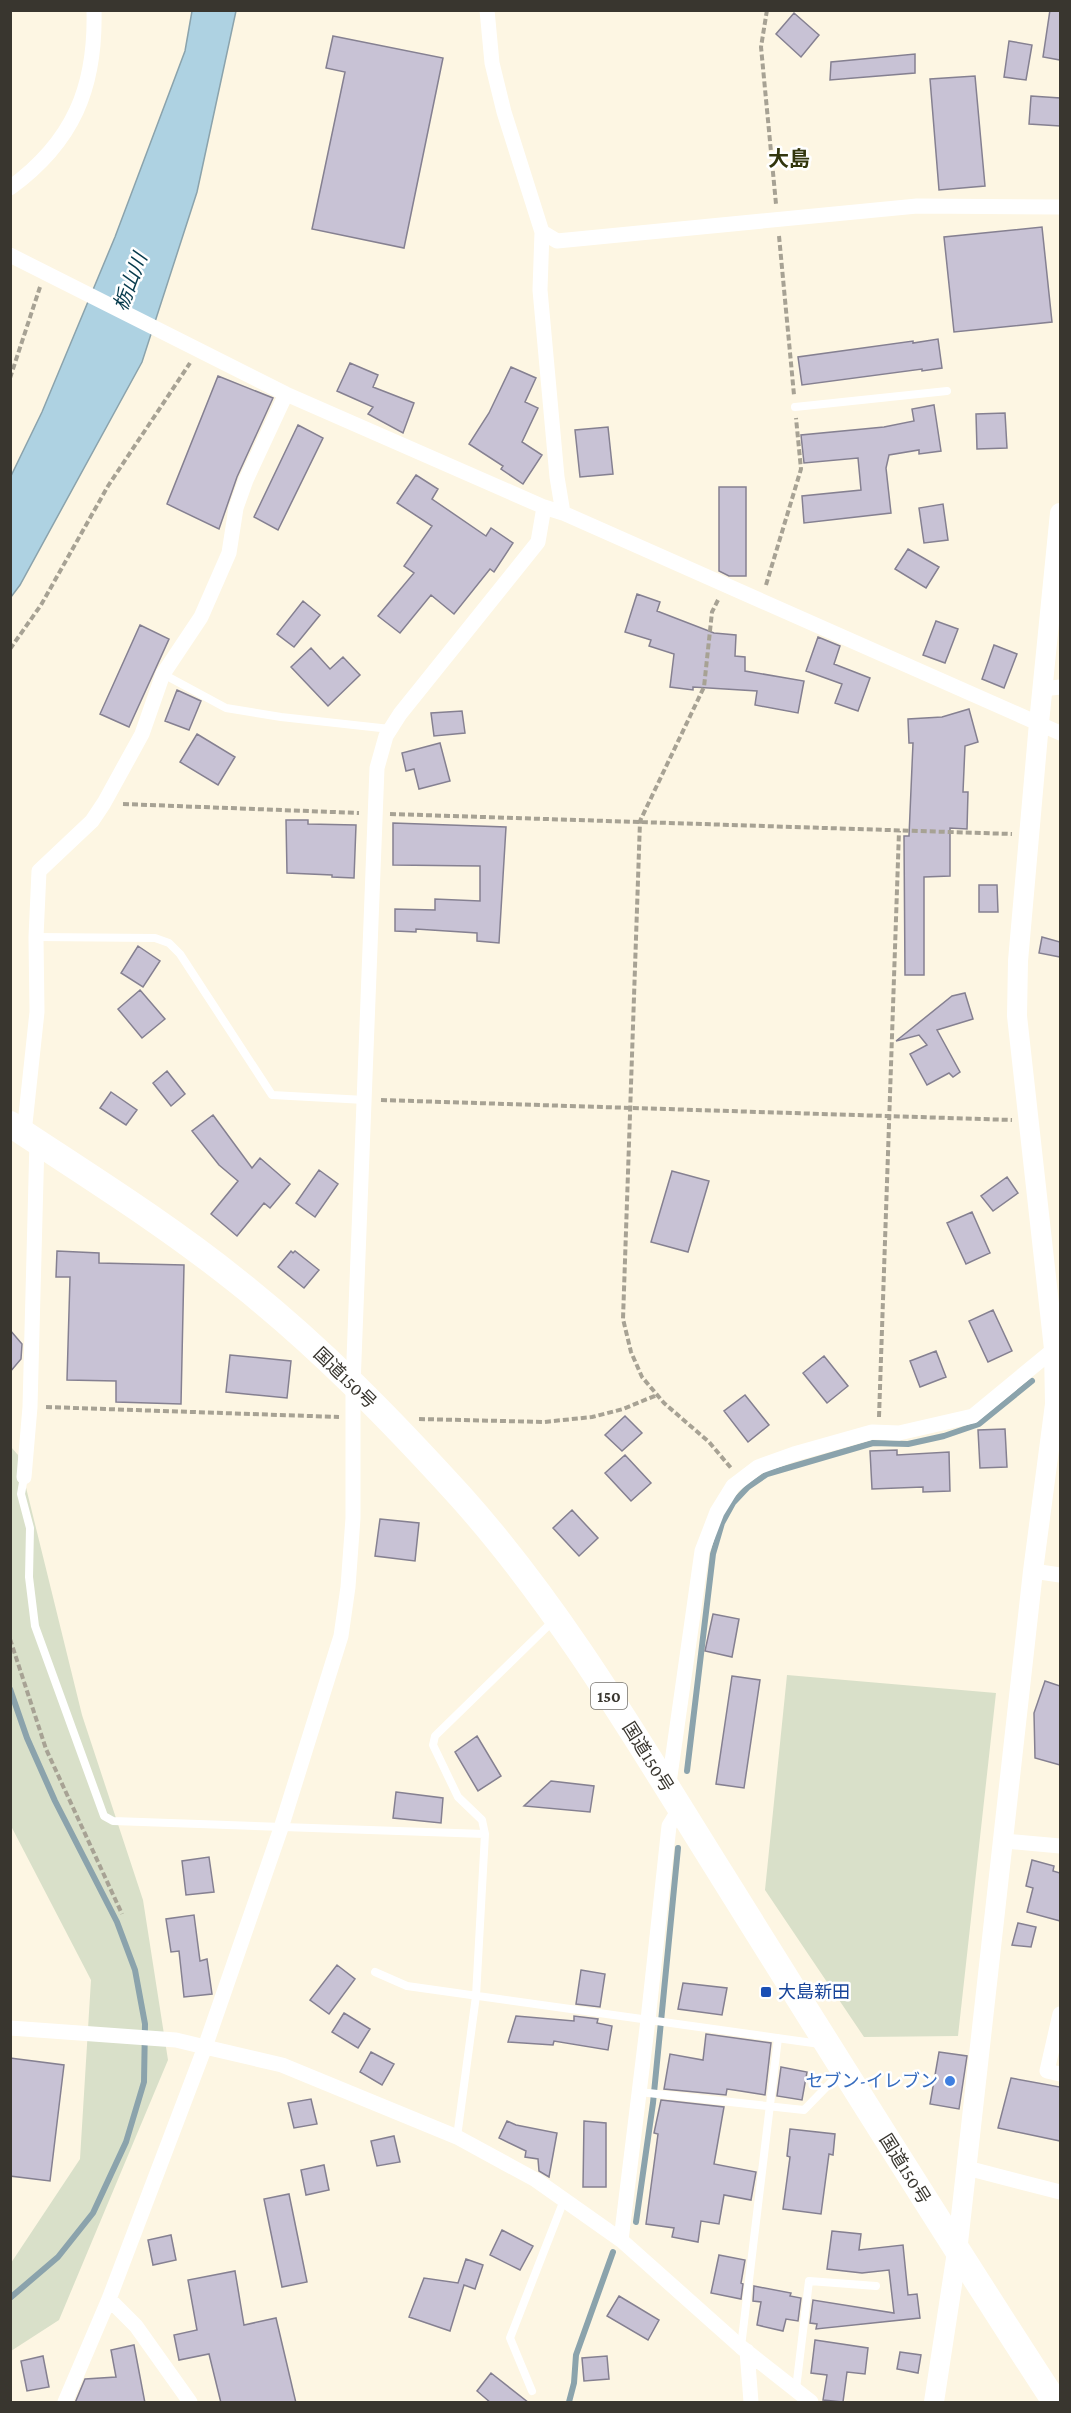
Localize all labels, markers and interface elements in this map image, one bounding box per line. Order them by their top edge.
district label: 大島 [768,147,810,171]
water label: 栃山川 [109,248,152,314]
street label: 国道150号 [310,1343,380,1413]
road number: 150 [591,1683,627,1709]
street label: 国道150号 [619,1718,677,1796]
place label: 大島新田 [778,1982,850,2002]
marker: 大島新田 [759,1985,773,1999]
place label: セブン-イレブン [805,2071,938,2091]
marker: セブン-イレブン [943,2074,957,2088]
street label: 国道150号 [876,2130,934,2208]

